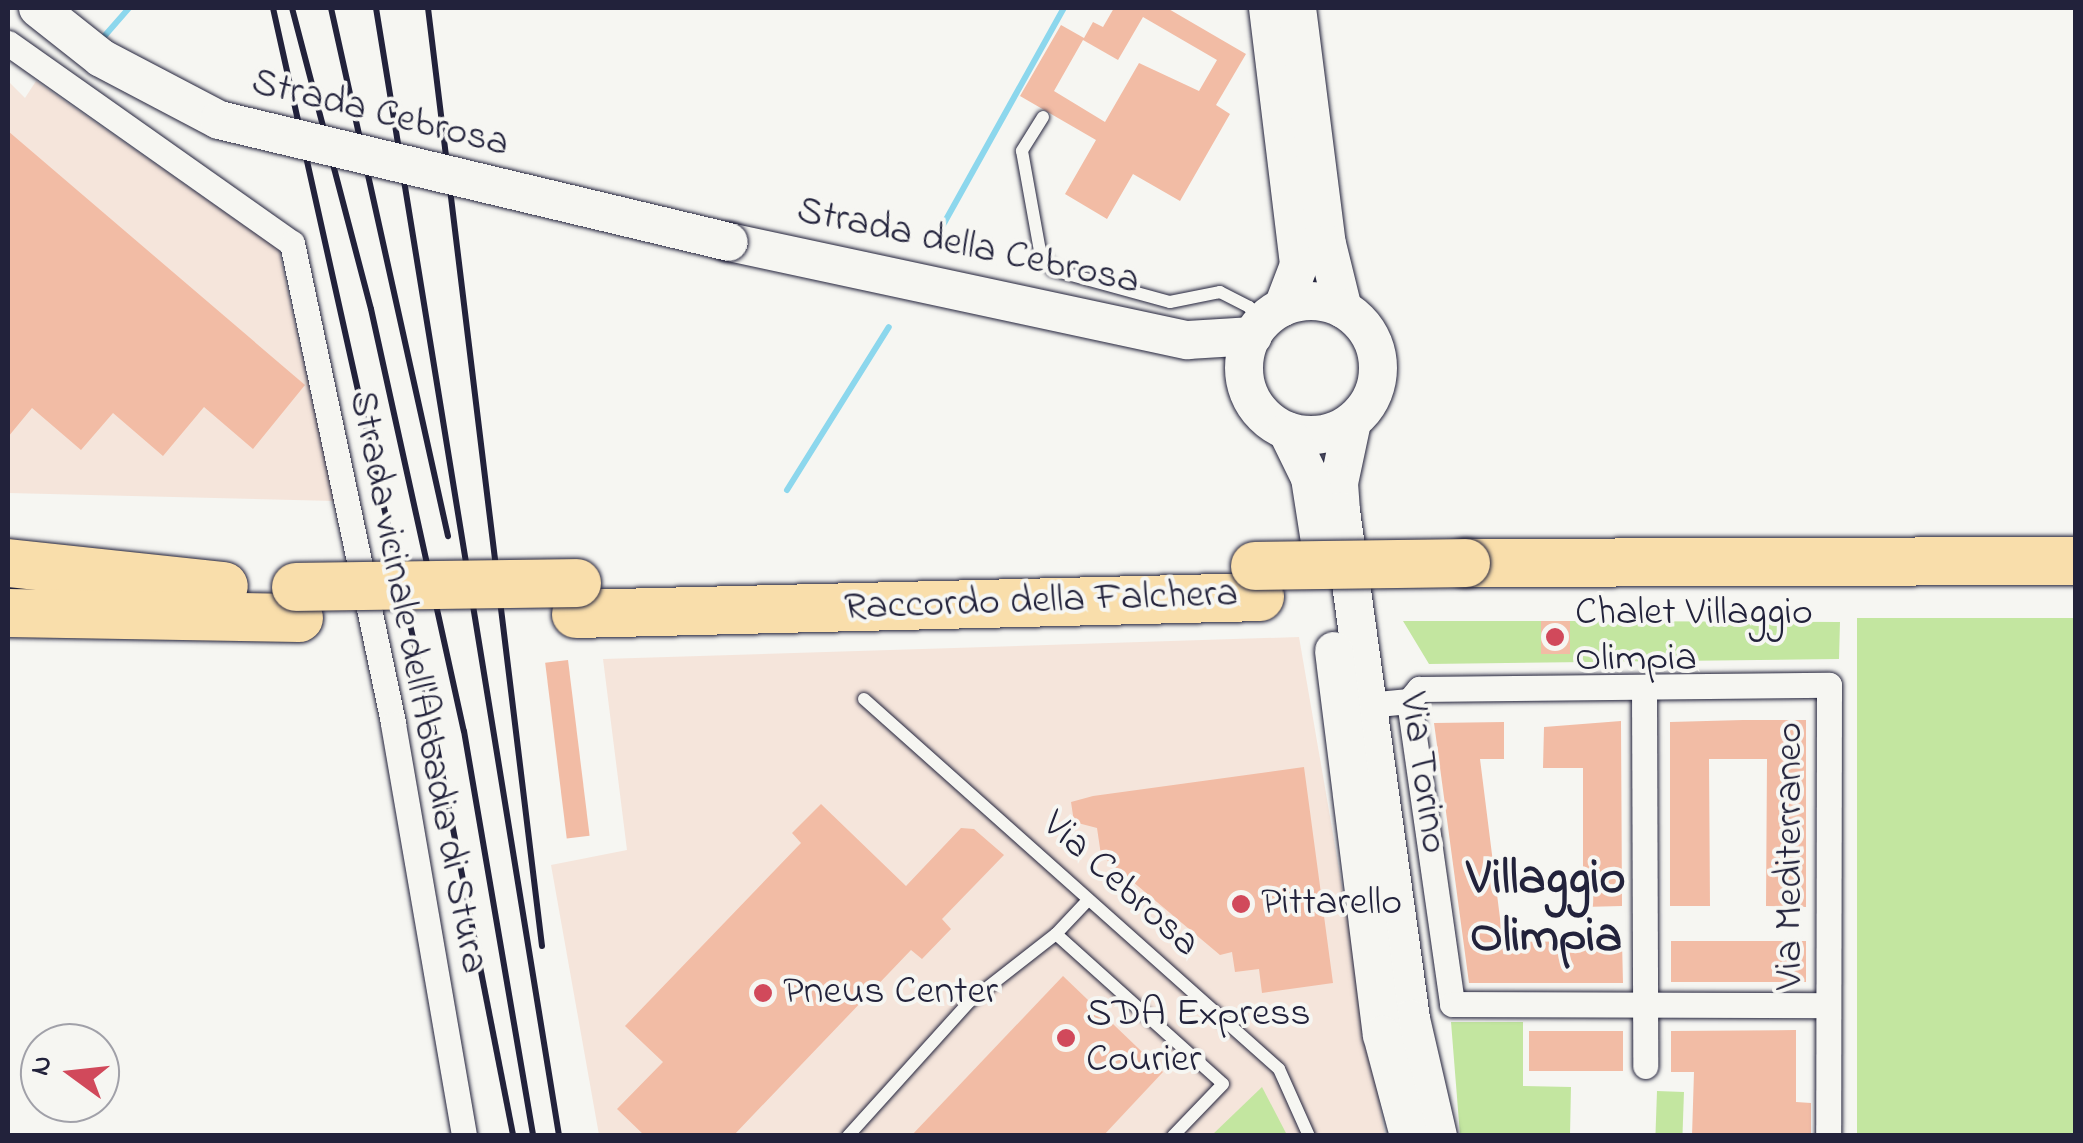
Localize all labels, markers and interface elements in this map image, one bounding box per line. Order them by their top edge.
street label: Strada Cebrosa [246,59,514,169]
street label: Strada della Cebrosa [792,187,1144,307]
street label: Strada vicinale dell'Abbadia di Stura [337,386,497,978]
street label: Raccordo della Falchera [843,571,1239,633]
place label: Chalet Villaggio Olimpia [1575,590,1813,684]
marker: Chalet Villaggio Olimpia [1544,626,1566,648]
street label: Via Torino [1387,690,1457,856]
street label: Via Mediterraneo [1767,722,1815,990]
street label: Via Cebrosa [1031,802,1209,968]
district label: Villaggio Olimpia [1467,849,1625,966]
place label: Pittarello [1261,880,1402,928]
marker: Pittarello [1230,893,1252,915]
place label: Pneus Center [783,969,998,1017]
marker: Pneus Center [752,982,774,1004]
place label: SDA Express Courier [1086,991,1311,1085]
north arrow [20,1023,120,1123]
marker: SDA Express Courier [1055,1027,1077,1049]
text: N [20,1051,65,1080]

